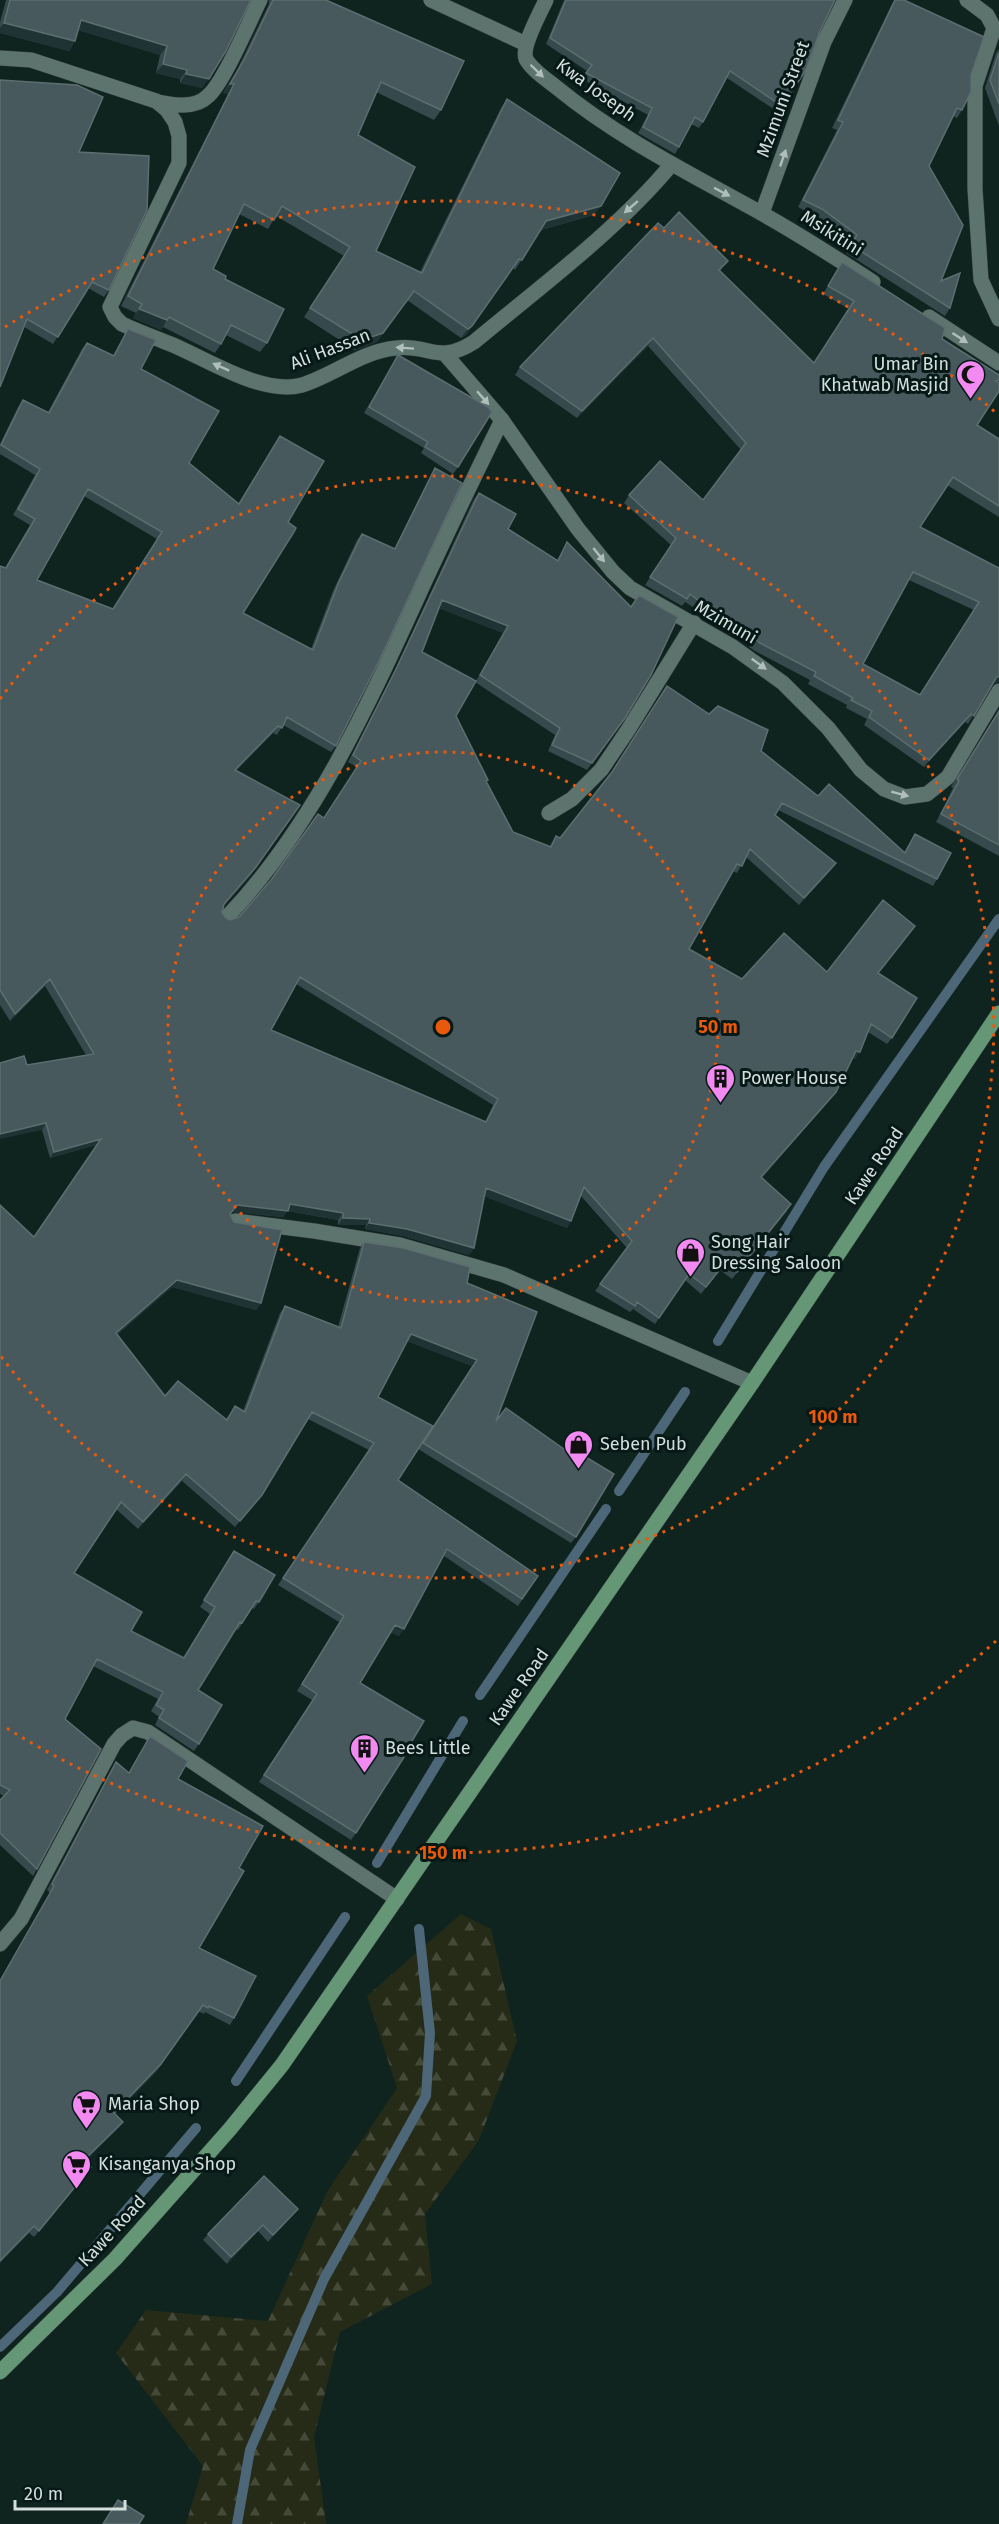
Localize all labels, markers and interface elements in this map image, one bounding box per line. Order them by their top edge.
street label: Mzimuni Street [752,37,814,160]
street label: Kwa Joseph [552,54,640,126]
one-way arrow [529,63,543,77]
one-way arrow [778,149,788,167]
one-way arrow [714,187,731,197]
one-way arrow [623,201,639,214]
street label: Msikitini [797,205,867,261]
street label: Ali Hassan [287,324,373,374]
one-way arrow [952,332,968,343]
one-way arrow [396,344,415,353]
place label: Umar Bin Khatwab Masjid [821,353,949,396]
mosque icon: Umar Bin Khatwab Masjid [954,358,986,400]
one-way arrow [212,362,230,372]
one-way arrow [476,390,489,405]
one-way arrow [593,547,606,563]
street label: Mzimuni [691,595,761,649]
one-way arrow [750,658,766,670]
one-way arrow [891,790,909,799]
text: 50 m [698,1016,738,1038]
centre of rings [433,1017,453,1037]
building icon: Power House [704,1062,736,1104]
place label: Power House [741,1067,847,1089]
street label: Kawe Road [840,1123,908,1209]
place label: Song Hair Dressing Saloon [711,1231,841,1274]
shop icon: Song Hair Dressing Saloon [674,1236,706,1278]
text: 100 m [809,1406,857,1428]
shop icon: Seben Pub [563,1428,595,1470]
place label: Seben Pub [600,1433,687,1455]
street label: Kawe Road [484,1644,554,1730]
building icon: Bees Little [348,1732,380,1774]
place label: Bees Little [385,1737,471,1759]
text: 150 m [419,1842,467,1864]
supermarket icon: Maria Shop [71,2088,103,2130]
place label: Maria Shop [108,2093,200,2115]
supermarket icon: Kisanganya Shop [61,2148,93,2190]
place label: Kisanganya Shop [98,2153,236,2175]
street label: Kawe Road [74,2191,150,2271]
scale bar [15,2473,124,2511]
text: 20 m [24,2483,63,2505]

